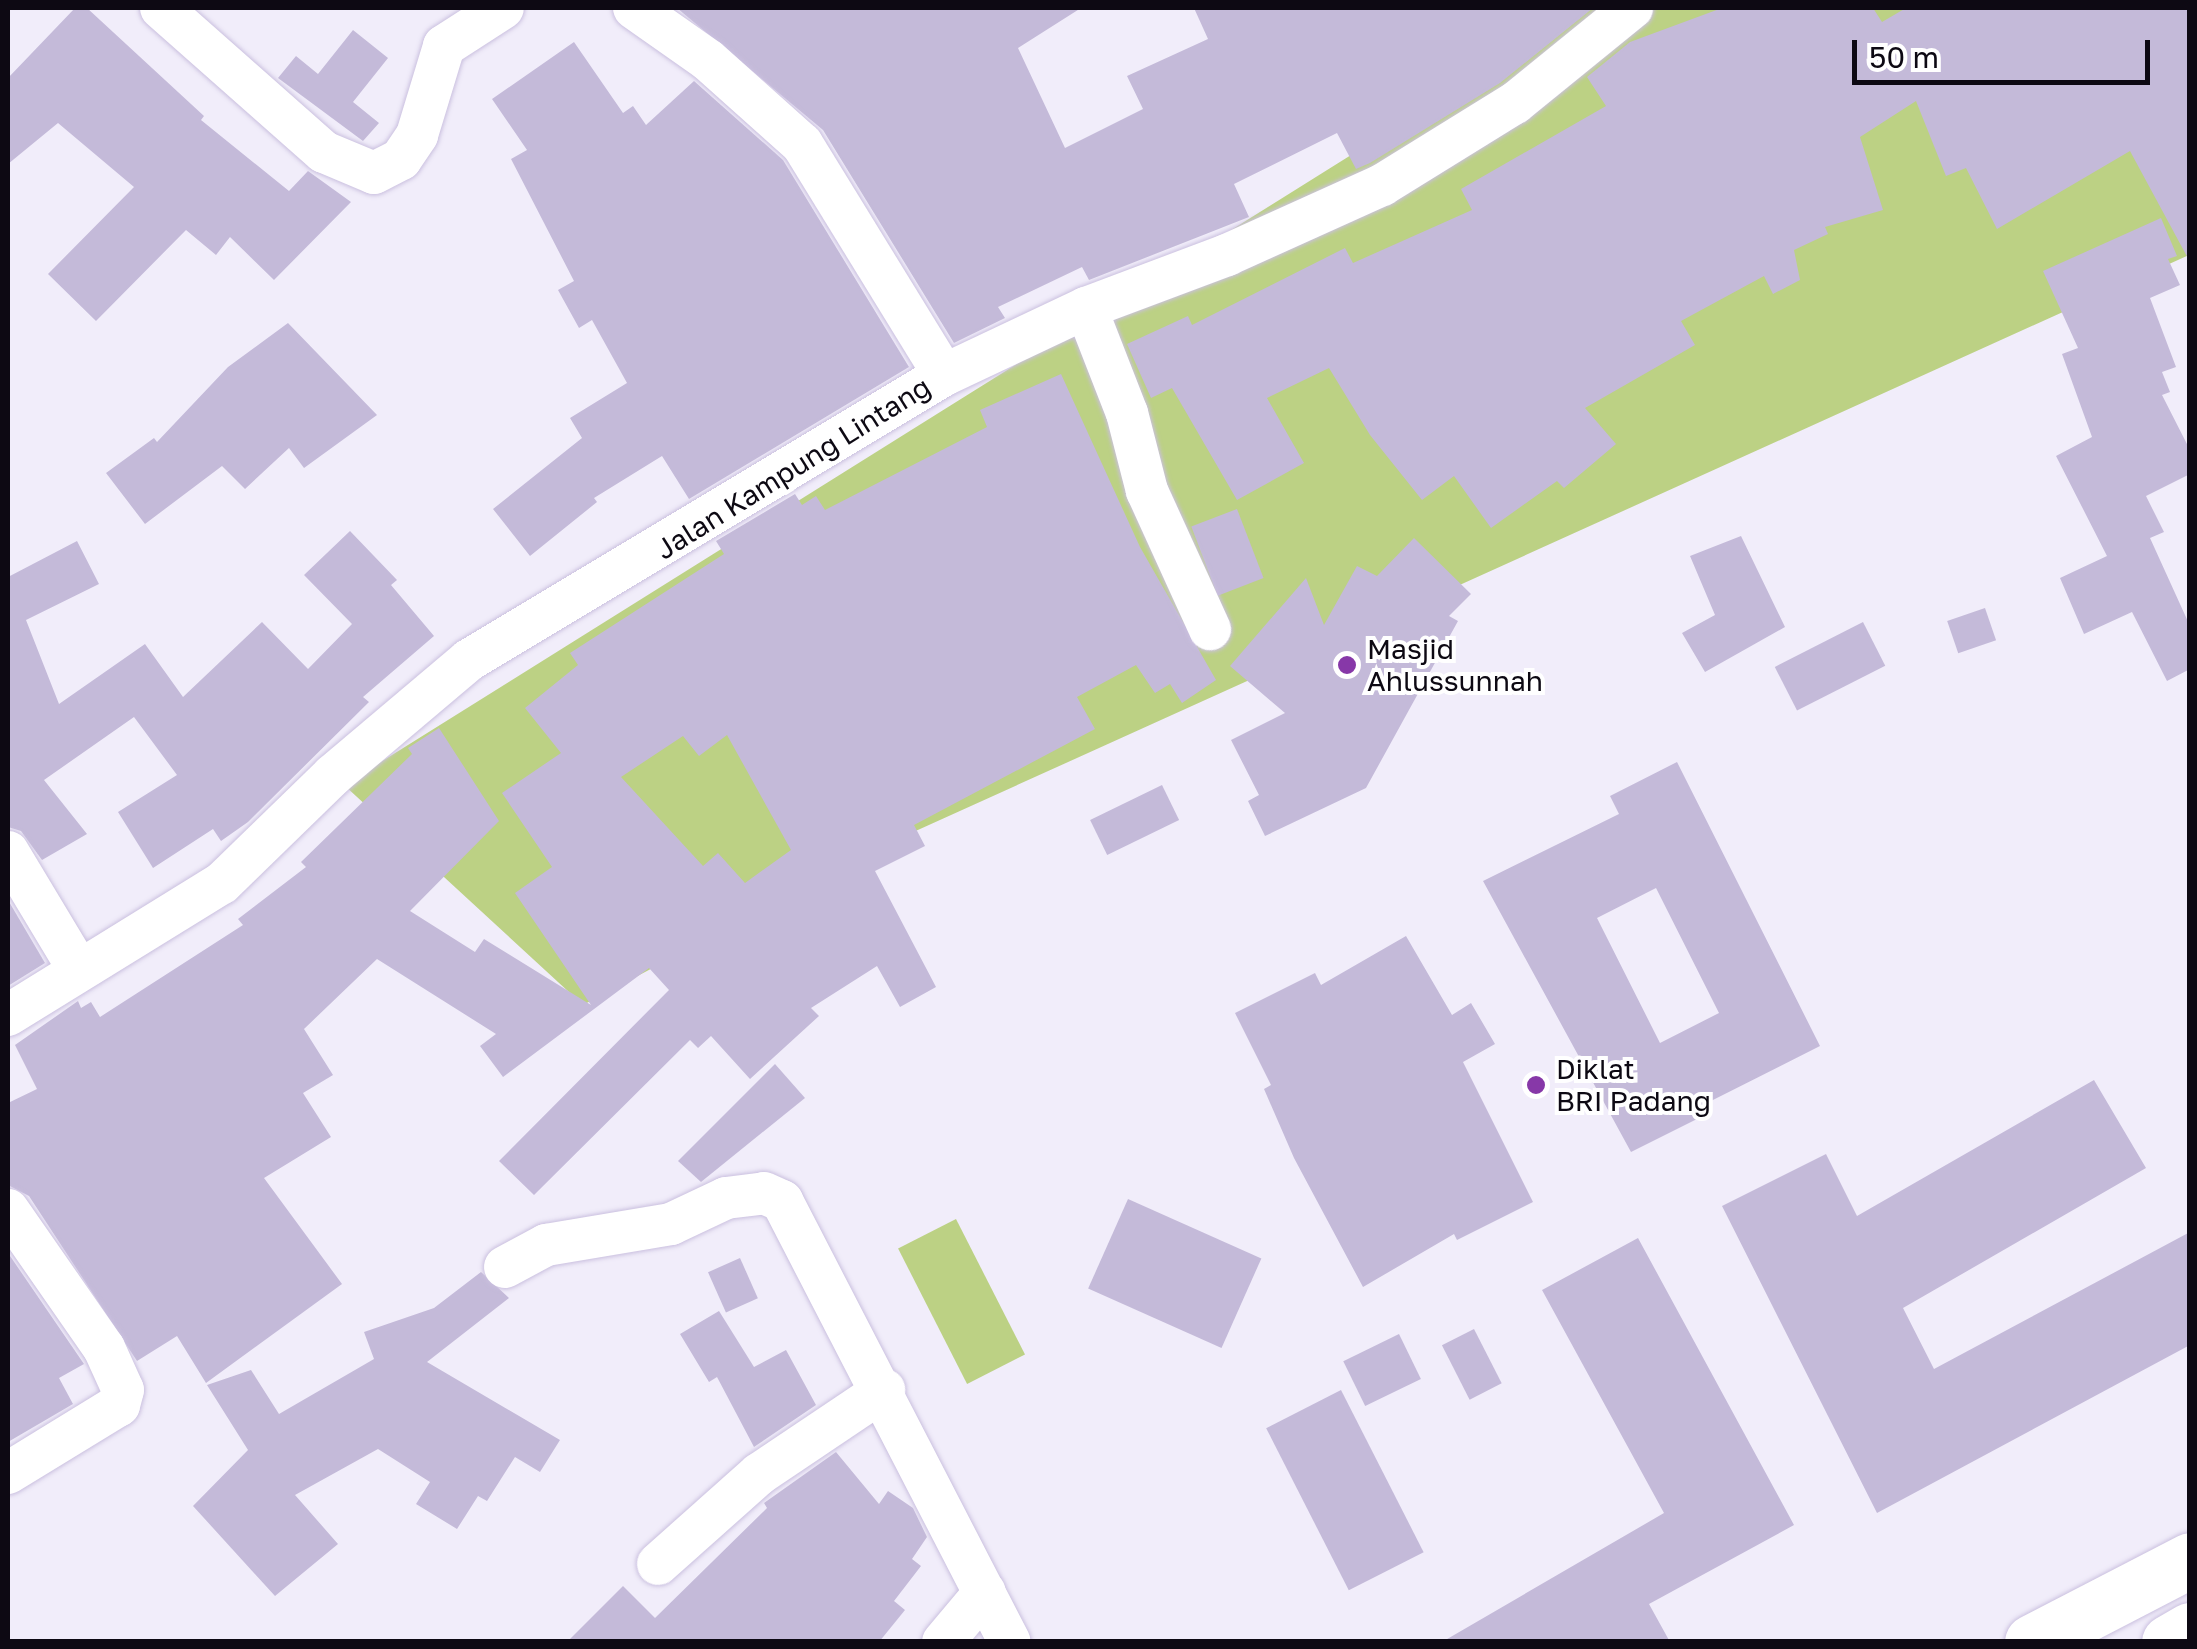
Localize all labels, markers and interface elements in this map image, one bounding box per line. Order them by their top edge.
scale bar [1857,20,2154,82]
text: 50 m [1869,39,1939,75]
street label: Jalan Kampung Lintang [649,370,937,566]
place label: Masjid Ahlussunnah [1367,632,1543,698]
marker: Masjid Ahlussunnah [1336,654,1358,676]
place label: Diklat BRI Padang [1556,1052,1711,1118]
marker: Diklat BRI Padang [1525,1074,1547,1096]

